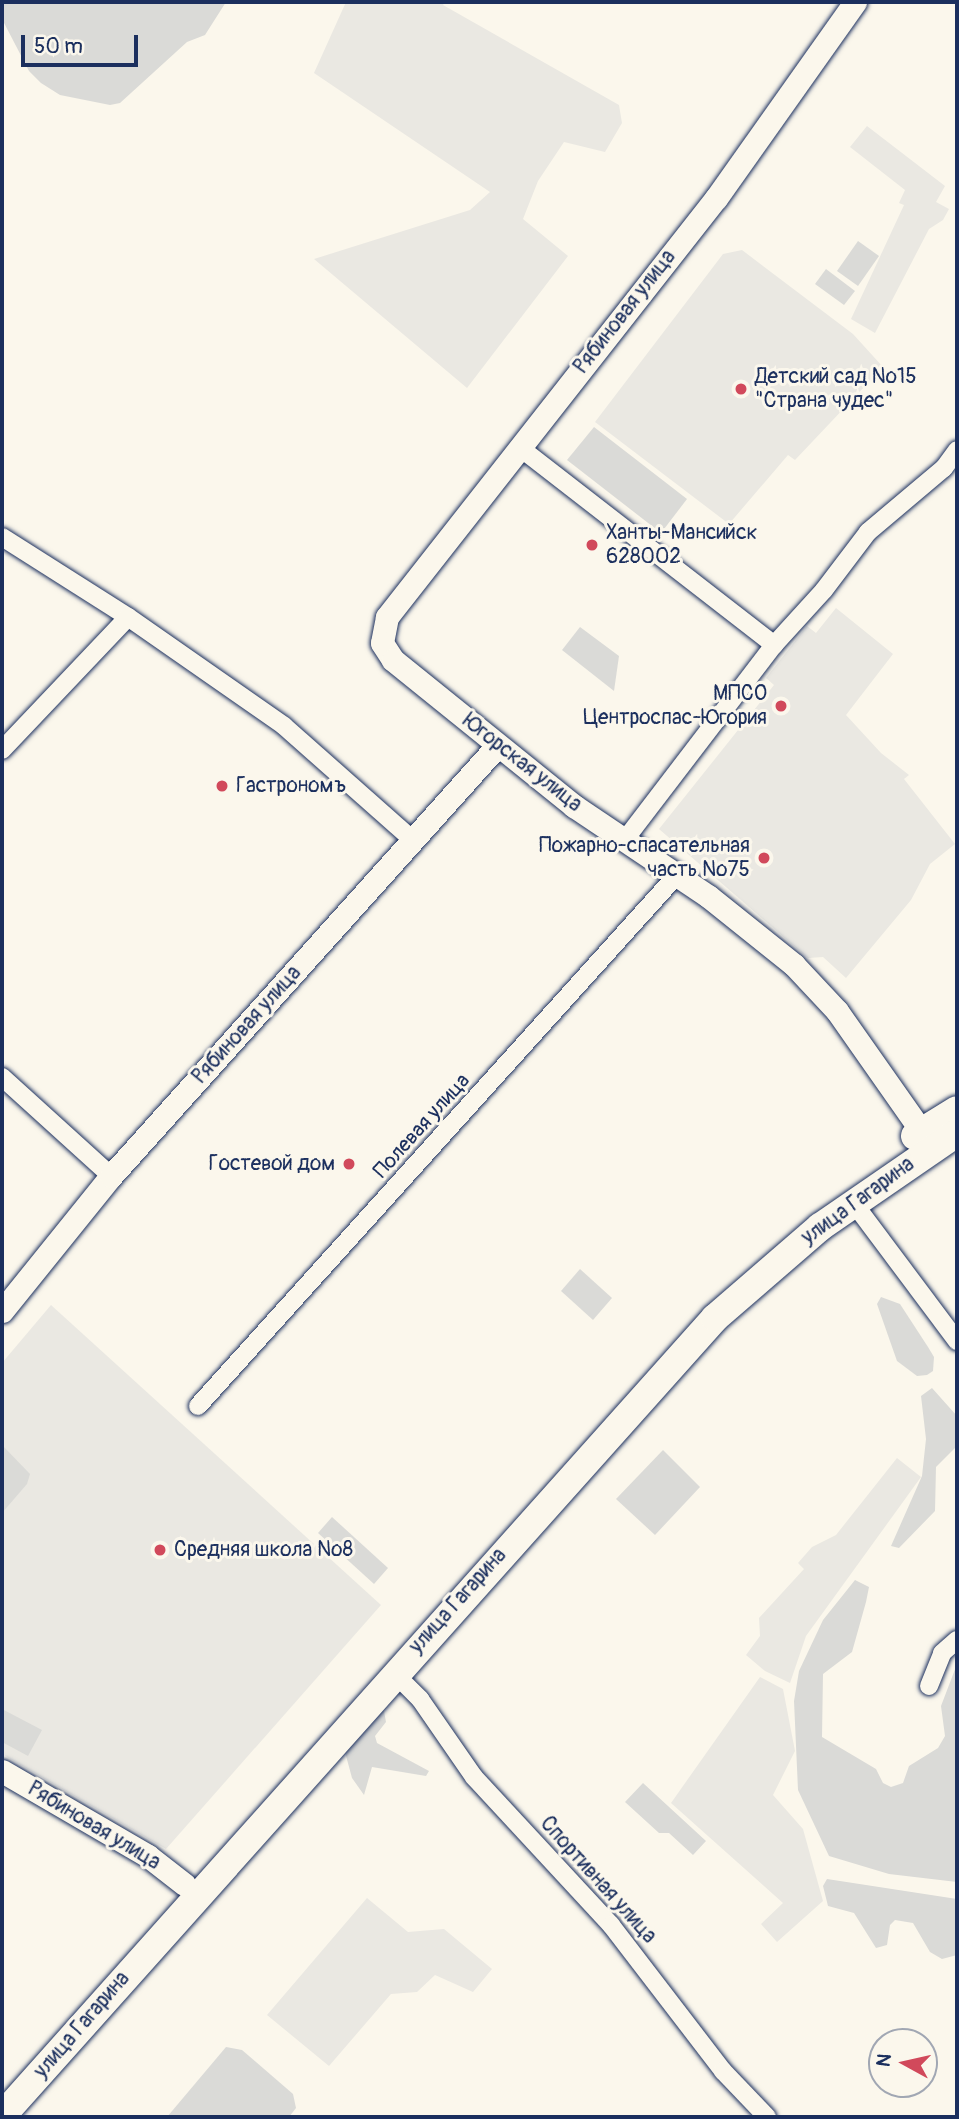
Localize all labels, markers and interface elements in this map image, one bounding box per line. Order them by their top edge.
scale bar [24,21,142,65]
text: 50 m [34,33,83,60]
street label: Рябиновая улица [569,245,681,379]
place label: Детский сад №15 "Страна чудес" [755,364,917,414]
marker: Детский сад №15 "Страна чудес" [733,381,749,397]
place label: Ханты-Мансийск 628002 [606,520,757,570]
marker: Ханты-Мансийск 628002 [584,537,600,553]
place label: МПСО Центроспас-Югория [583,681,767,731]
marker: МПСО Центроспас-Югория [773,698,789,714]
street label: Югорская улица [457,709,587,817]
place label: Гастрономъ [236,773,346,799]
marker: Гастрономъ [214,778,230,794]
place label: Пожарно-спасательная часть №75 [539,833,750,883]
marker: Пожарно-спасательная часть №75 [756,850,772,866]
street label: Рябиновая улица [187,961,307,1089]
street label: Полевая улица [368,1068,476,1184]
place label: Гостевой дом [209,1151,335,1177]
street label: улица Гагарина [797,1152,919,1250]
marker: Гостевой дом [341,1156,357,1172]
place label: Средняя школа №8 [174,1537,353,1563]
marker: Средняя школа №8 [152,1542,168,1558]
street label: улица Гагарина [404,1543,512,1659]
street label: Рябиновая улица [23,1777,165,1875]
street label: Спортивная улица [534,1811,662,1949]
street label: улица Гагарина [29,1967,135,2083]
north arrow [868,2028,938,2098]
text: N [871,2052,897,2068]

